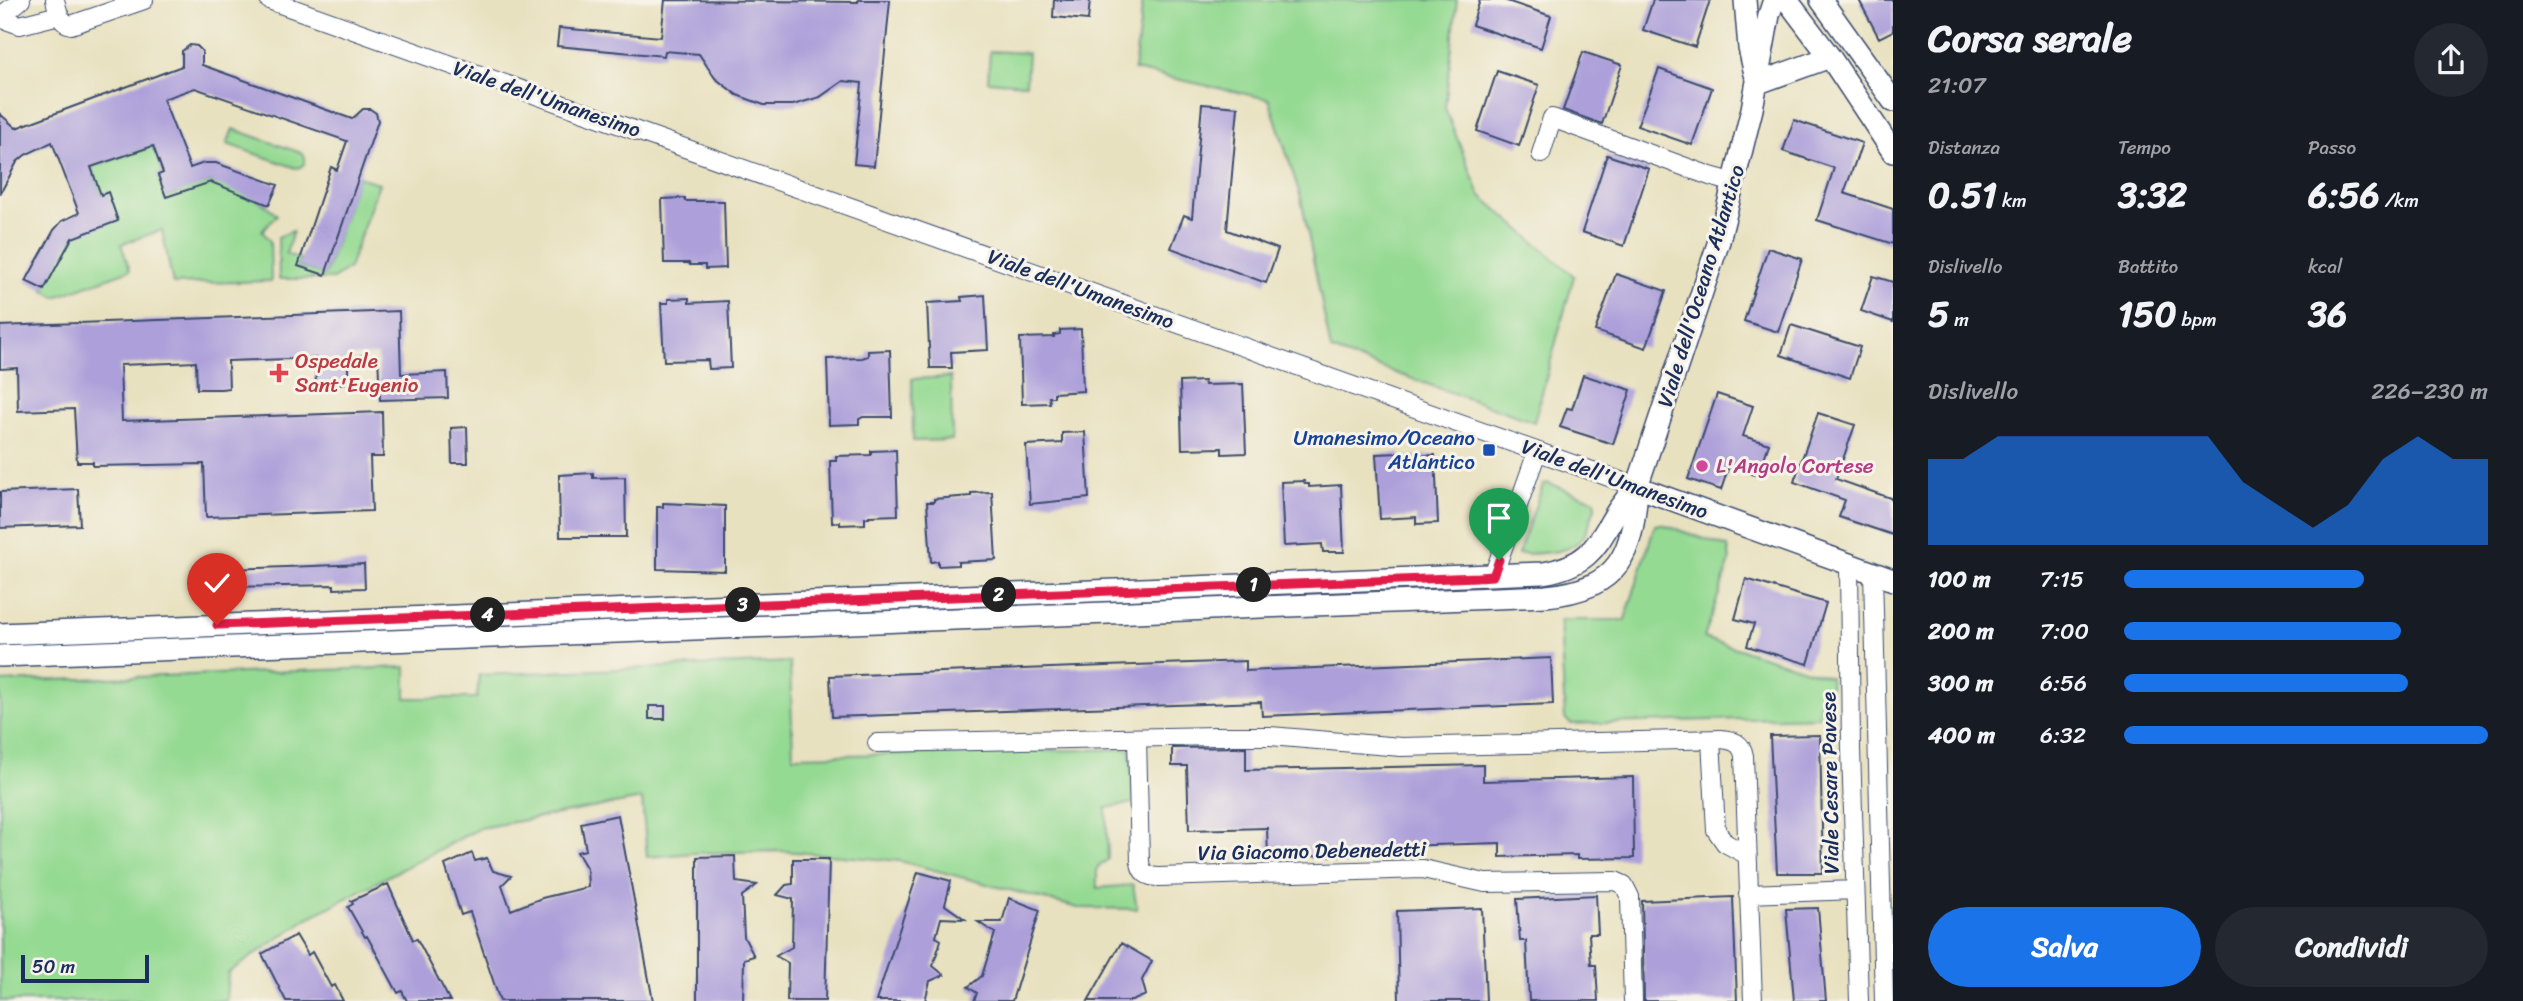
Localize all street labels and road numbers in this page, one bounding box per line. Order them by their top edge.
street label: Viale dell'Umanesimo [448,49,646,149]
street label: Viale dell'Oceano Atlantico [1646,160,1756,412]
street label: Viale dell'Umanesimo [982,238,1180,341]
street label: Viale dell'Umanesimo [1516,428,1714,531]
street label: Viale Cesare Pavese [1809,692,1851,874]
street label: Via Giacomo Debenedetti [1197,830,1428,872]

